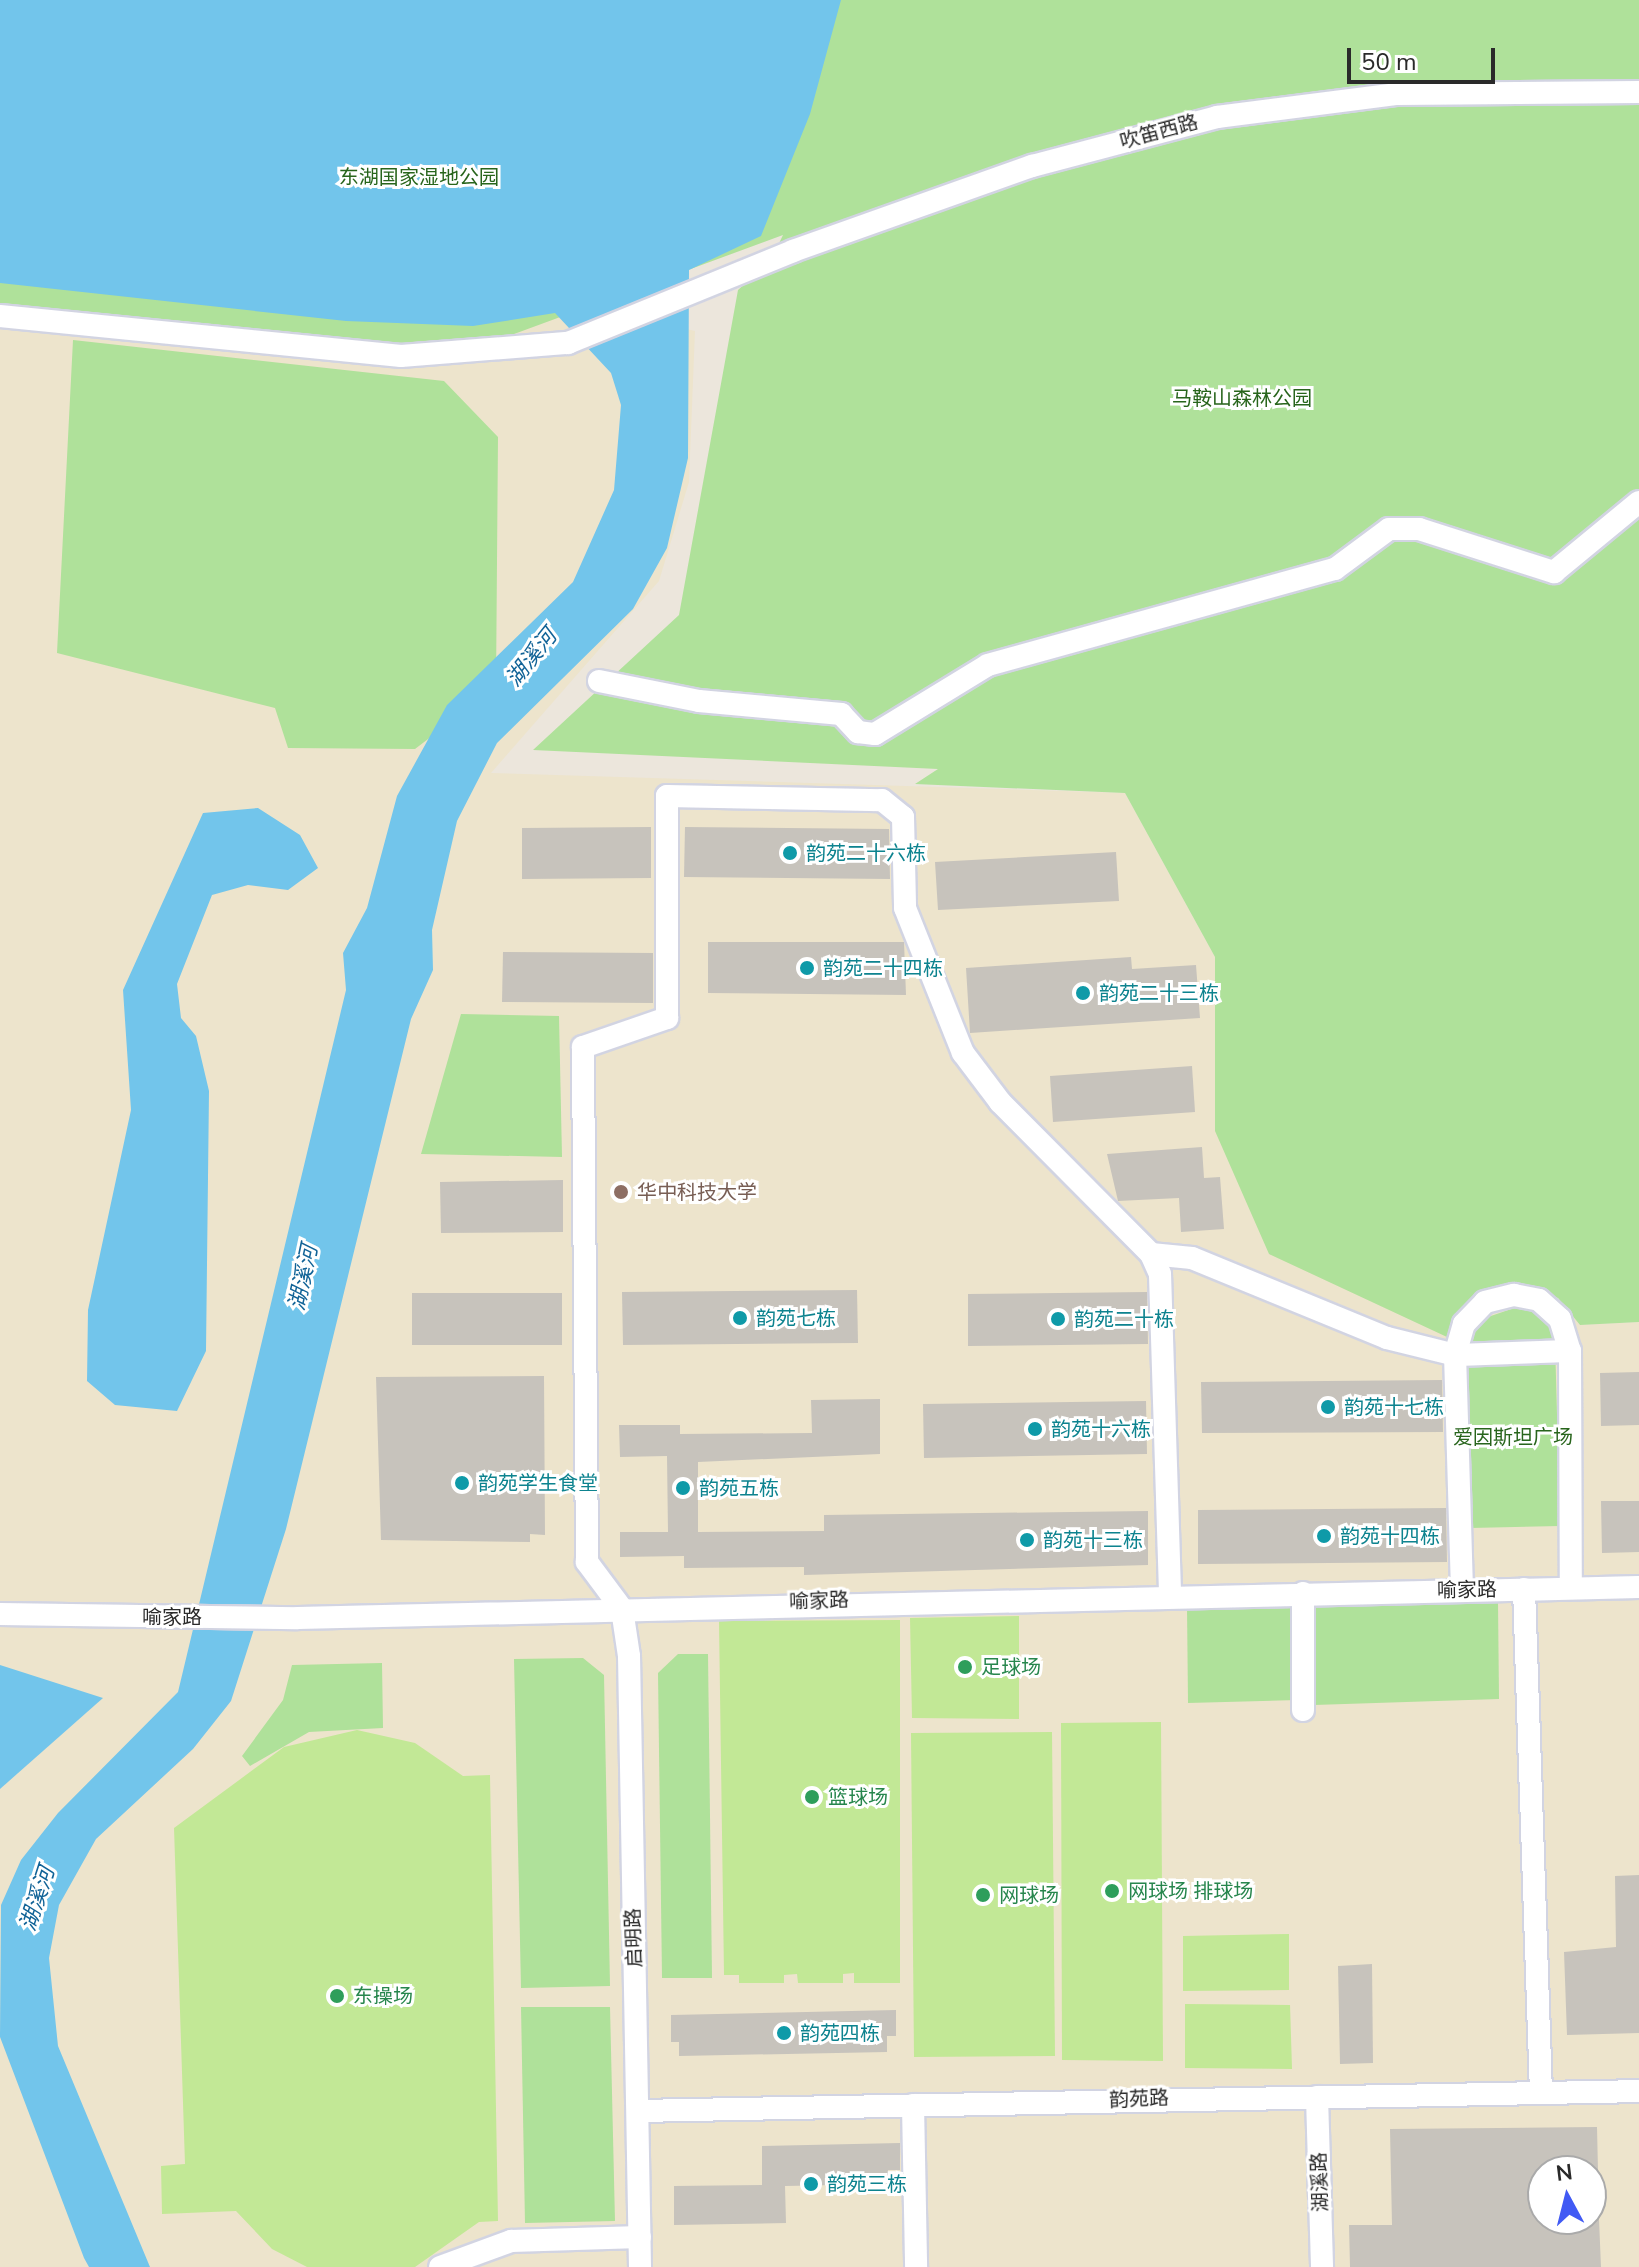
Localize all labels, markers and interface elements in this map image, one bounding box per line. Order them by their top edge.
scale bar [1351,32,1499,82]
text: 50 m [1361,46,1417,78]
street label: 吹笛西路 [1117,110,1201,154]
park label: 东湖国家湿地公园 [339,165,499,189]
park label: 马鞍山森林公园 [1172,386,1312,410]
water label: 湖溪河 [501,624,563,692]
place label: 韵苑二十六栋 [806,841,926,865]
marker: 韵苑二十六栋 [781,844,799,862]
place label: 韵苑二十四栋 [823,956,943,980]
marker: 韵苑二十四栋 [798,959,816,977]
place label: 韵苑二十三栋 [1099,981,1219,1005]
marker: 韵苑二十三栋 [1074,984,1092,1002]
place label: 华中科技大学 [637,1180,757,1204]
marker: 华中科技大学 [612,1183,630,1201]
water label: 湖溪河 [284,1243,324,1313]
place label: 韵苑七栋 [756,1306,836,1330]
place label: 韵苑二十栋 [1074,1307,1174,1331]
marker: 韵苑七栋 [731,1309,749,1327]
marker: 韵苑二十栋 [1049,1310,1067,1328]
place label: 韵苑十七栋 [1344,1395,1444,1419]
marker: 韵苑十七栋 [1319,1398,1337,1416]
place label: 韵苑十六栋 [1051,1417,1151,1441]
marker: 韵苑十六栋 [1026,1420,1044,1438]
park label: 爱因斯坦广场 [1453,1425,1573,1449]
place label: 韵苑学生食堂 [478,1471,598,1495]
marker: 韵苑学生食堂 [453,1474,471,1492]
place label: 韵苑五栋 [699,1476,779,1500]
marker: 韵苑五栋 [674,1479,692,1497]
place label: 韵苑十四栋 [1340,1524,1440,1548]
marker: 韵苑十四栋 [1315,1527,1333,1545]
place label: 韵苑十三栋 [1043,1528,1143,1552]
marker: 韵苑十三栋 [1018,1531,1036,1549]
street label: 喻家路 [1437,1577,1497,1603]
street label: 喻家路 [789,1588,849,1614]
street label: 喻家路 [142,1605,202,1629]
place label: 足球场 [981,1655,1041,1679]
marker: 足球场 [956,1658,974,1676]
place label: 篮球场 [828,1785,888,1809]
marker: 篮球场 [803,1788,821,1806]
water label: 湖溪河 [15,1864,61,1934]
place label: 网球场 排球场 [1128,1879,1253,1903]
marker: 网球场 排球场 [1103,1882,1121,1900]
place label: 网球场 [999,1883,1059,1907]
marker: 网球场 [974,1886,992,1904]
street label: 启明路 [621,1908,647,1968]
place label: 东操场 [353,1984,413,2008]
marker: 东操场 [328,1987,346,2005]
place label: 韵苑四栋 [800,2021,880,2045]
marker: 韵苑四栋 [775,2024,793,2042]
street label: 韵苑路 [1109,2086,1169,2112]
street label: 湖溪路 [1307,2152,1333,2212]
north arrow [1527,2155,1607,2235]
text: N [1554,2157,1574,2189]
place label: 韵苑三栋 [827,2172,907,2196]
marker: 韵苑三栋 [802,2175,820,2193]

